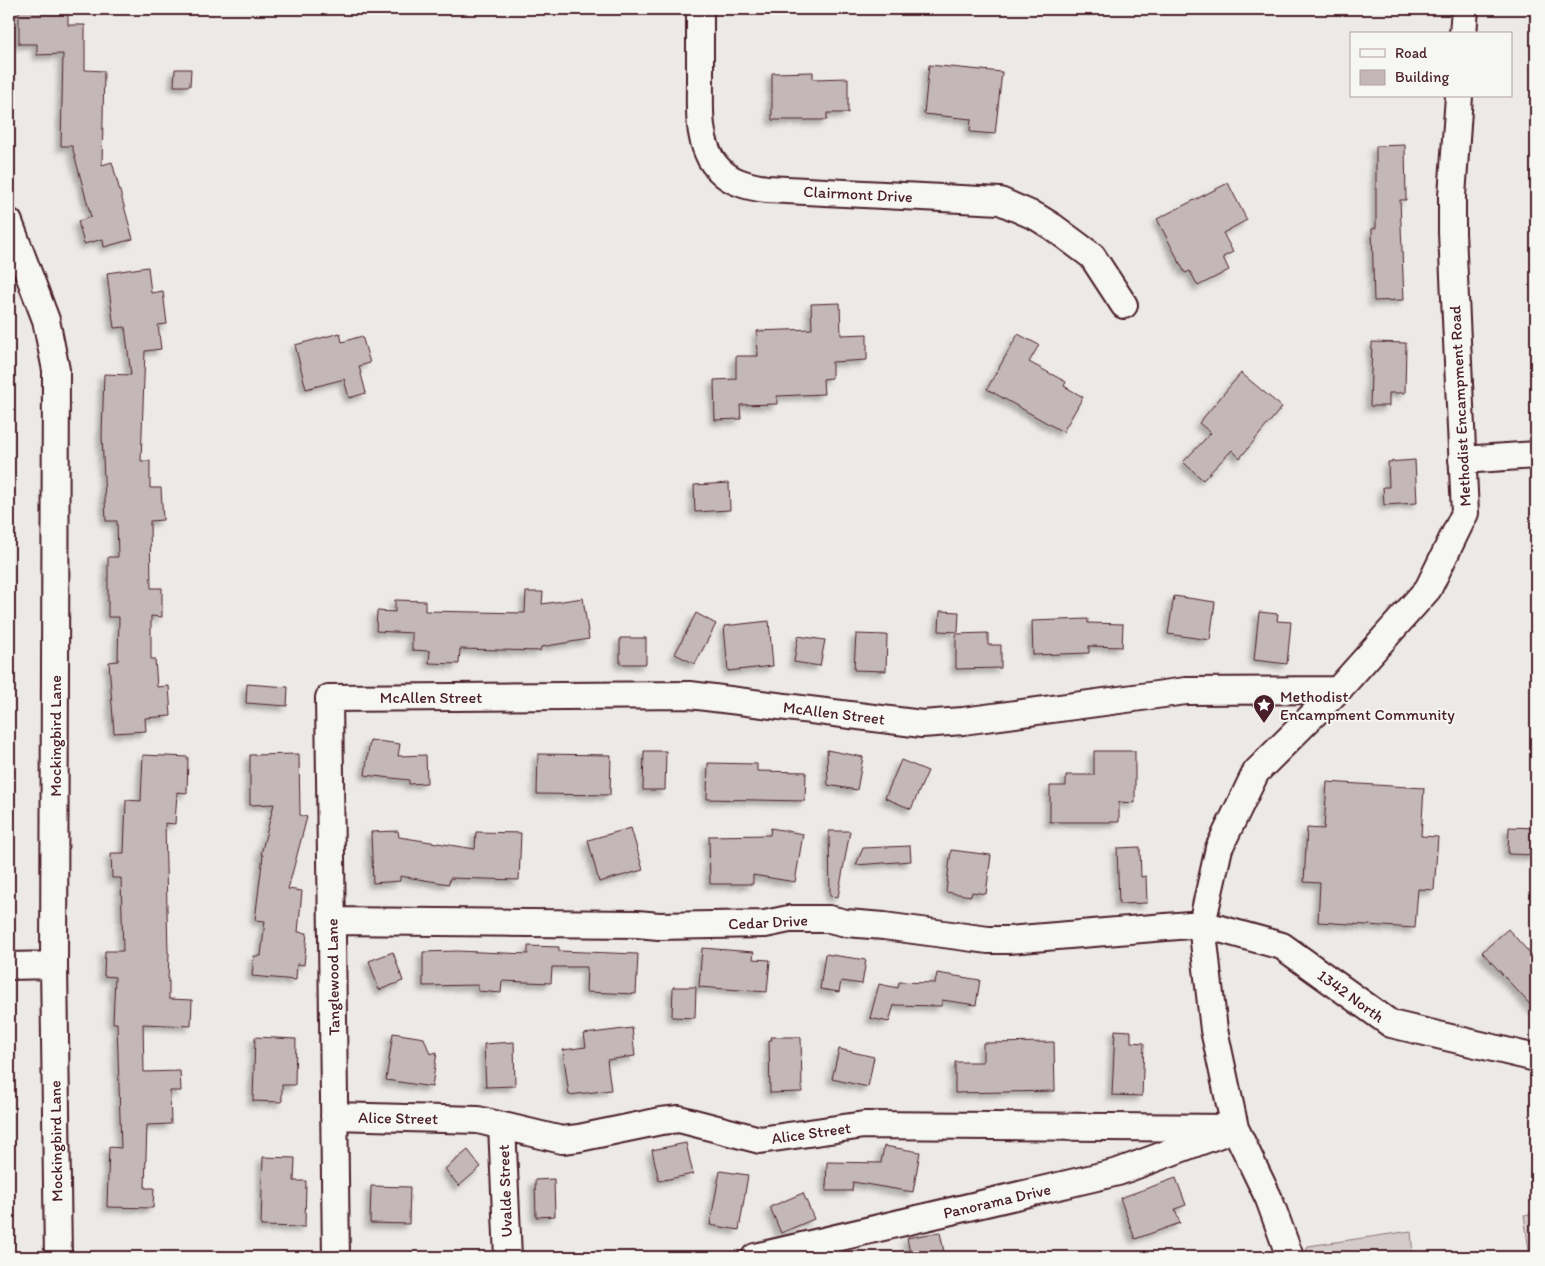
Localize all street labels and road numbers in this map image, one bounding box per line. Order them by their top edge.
street label: Clairmont Drive [803,182,913,206]
street label: Methodist Encampment Road [1445,305,1475,507]
street label: Mockingbird Lane [46,675,65,797]
street label: McAllen Street [380,688,482,707]
street label: McAllen Street [782,697,886,729]
street label: Cedar Drive [728,910,808,934]
street label: Tanglewood Lane [322,918,344,1036]
street label: 1342 North [1314,966,1388,1027]
street label: Mockingbird Lane [45,1080,67,1202]
street label: Alice Street [358,1108,438,1128]
street label: Alice Street [770,1118,852,1148]
street label: Uvalde Street [494,1144,516,1238]
street label: Panorama Drive [941,1179,1053,1223]

